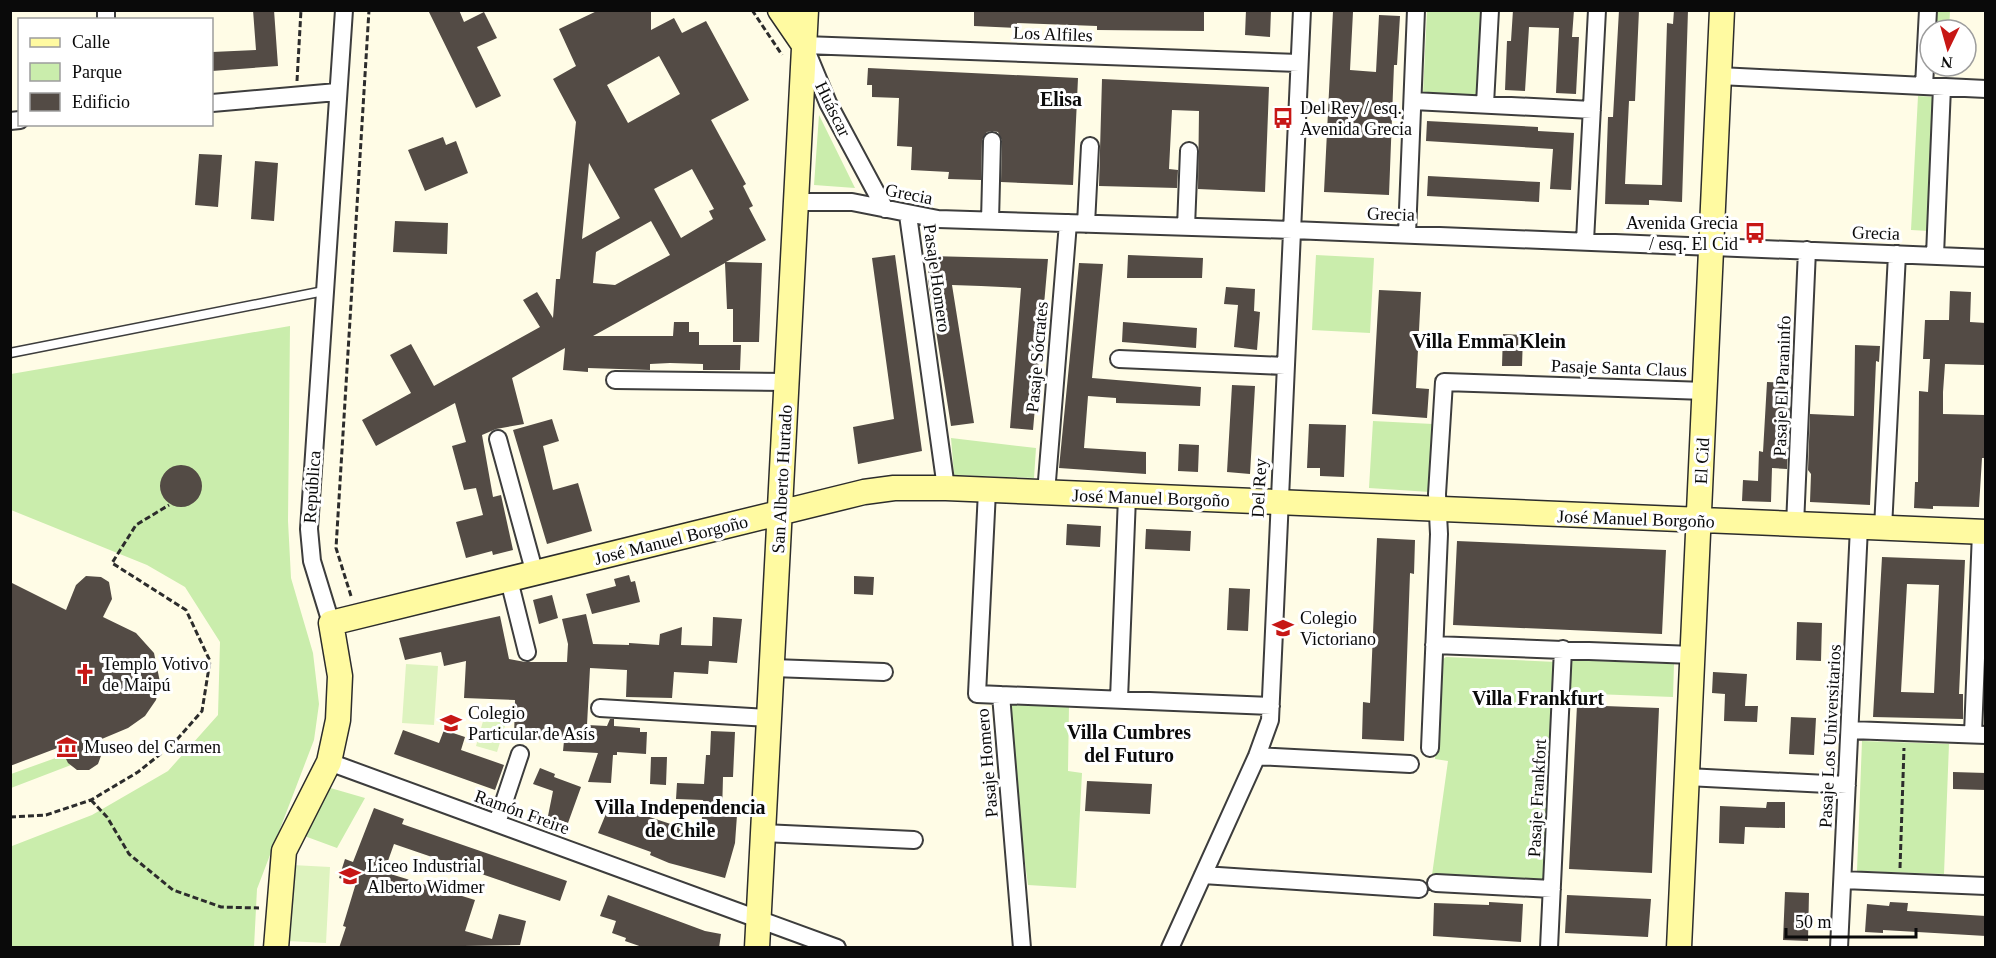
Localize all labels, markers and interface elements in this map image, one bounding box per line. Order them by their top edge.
legend [18,18,213,126]
north arrow [1918,18,1978,78]
street label: Los Alfiles [1013,23,1093,45]
text: Calle [72,32,110,52]
text: N [1940,53,1953,71]
text: Parque [72,62,122,82]
street label: Huáscar [811,78,855,140]
district label: Elisa [1040,88,1082,110]
text: Edificio [72,92,130,112]
place label: Del Rey / esq. Avenida Grecia [1300,98,1412,139]
bus stop icon: Del Rey / esq. Avenida Grecia [1271,106,1295,130]
street label: Grecia [884,180,934,208]
street label: Grecia [1367,203,1415,225]
place label: Avenida Grecia / esq. El Cid [1626,213,1738,254]
bus stop icon: Avenida Grecia / esq. El Cid [1743,221,1767,245]
street label: Pasaje Homero [919,222,955,334]
street label: Grecia [1852,222,1900,244]
street label: Pasaje Sócrates [1022,301,1052,413]
street label: Pasaje El Paraninfo [1770,315,1794,457]
district label: Villa Emma Klein [1412,330,1566,352]
street label: Pasaje Santa Claus [1551,356,1687,380]
street label: San Alberto Hurtado [768,404,796,554]
street label: El Cid [1691,437,1713,485]
street label: República [299,450,325,524]
street label: Del Rey [1247,458,1271,518]
street label: José Manuel Borgoño [1072,485,1230,511]
street label: José Manuel Borgoño [1557,506,1715,532]
street label: José Manuel Borgoño [592,511,750,569]
place label: Colegio Victoriano [1300,608,1376,649]
school or university icon: Colegio Victoriano [1271,616,1295,640]
street label: Pasaje Los Universitarios [1815,644,1845,828]
place label: Templo Votivo de Maipú [102,654,209,695]
church icon: Templo Votivo de Maipú [73,662,97,686]
district label: Villa Frankfurt [1472,687,1604,709]
place label: Colegio Particular de Asís [468,703,595,744]
street label: Pasaje Homero [972,708,1002,818]
school or university icon: Colegio Particular de Asís [439,711,463,735]
district label: Villa Cumbres del Futuro [1067,721,1191,766]
museum icon: Museo del Carmen [55,735,79,759]
place label: Museo del Carmen [84,737,221,757]
street label: Pasaje Frankfort [1524,738,1550,858]
street label: Ramón Freire [472,786,572,838]
district label: Villa Independencia de Chile [595,796,765,841]
place label: Liceo Industrial Alberto Widmer [367,856,484,897]
school or university icon: Liceo Industrial Alberto Widmer [338,864,362,888]
scale bar [1786,901,1916,939]
text: 50 m [1795,912,1832,932]

